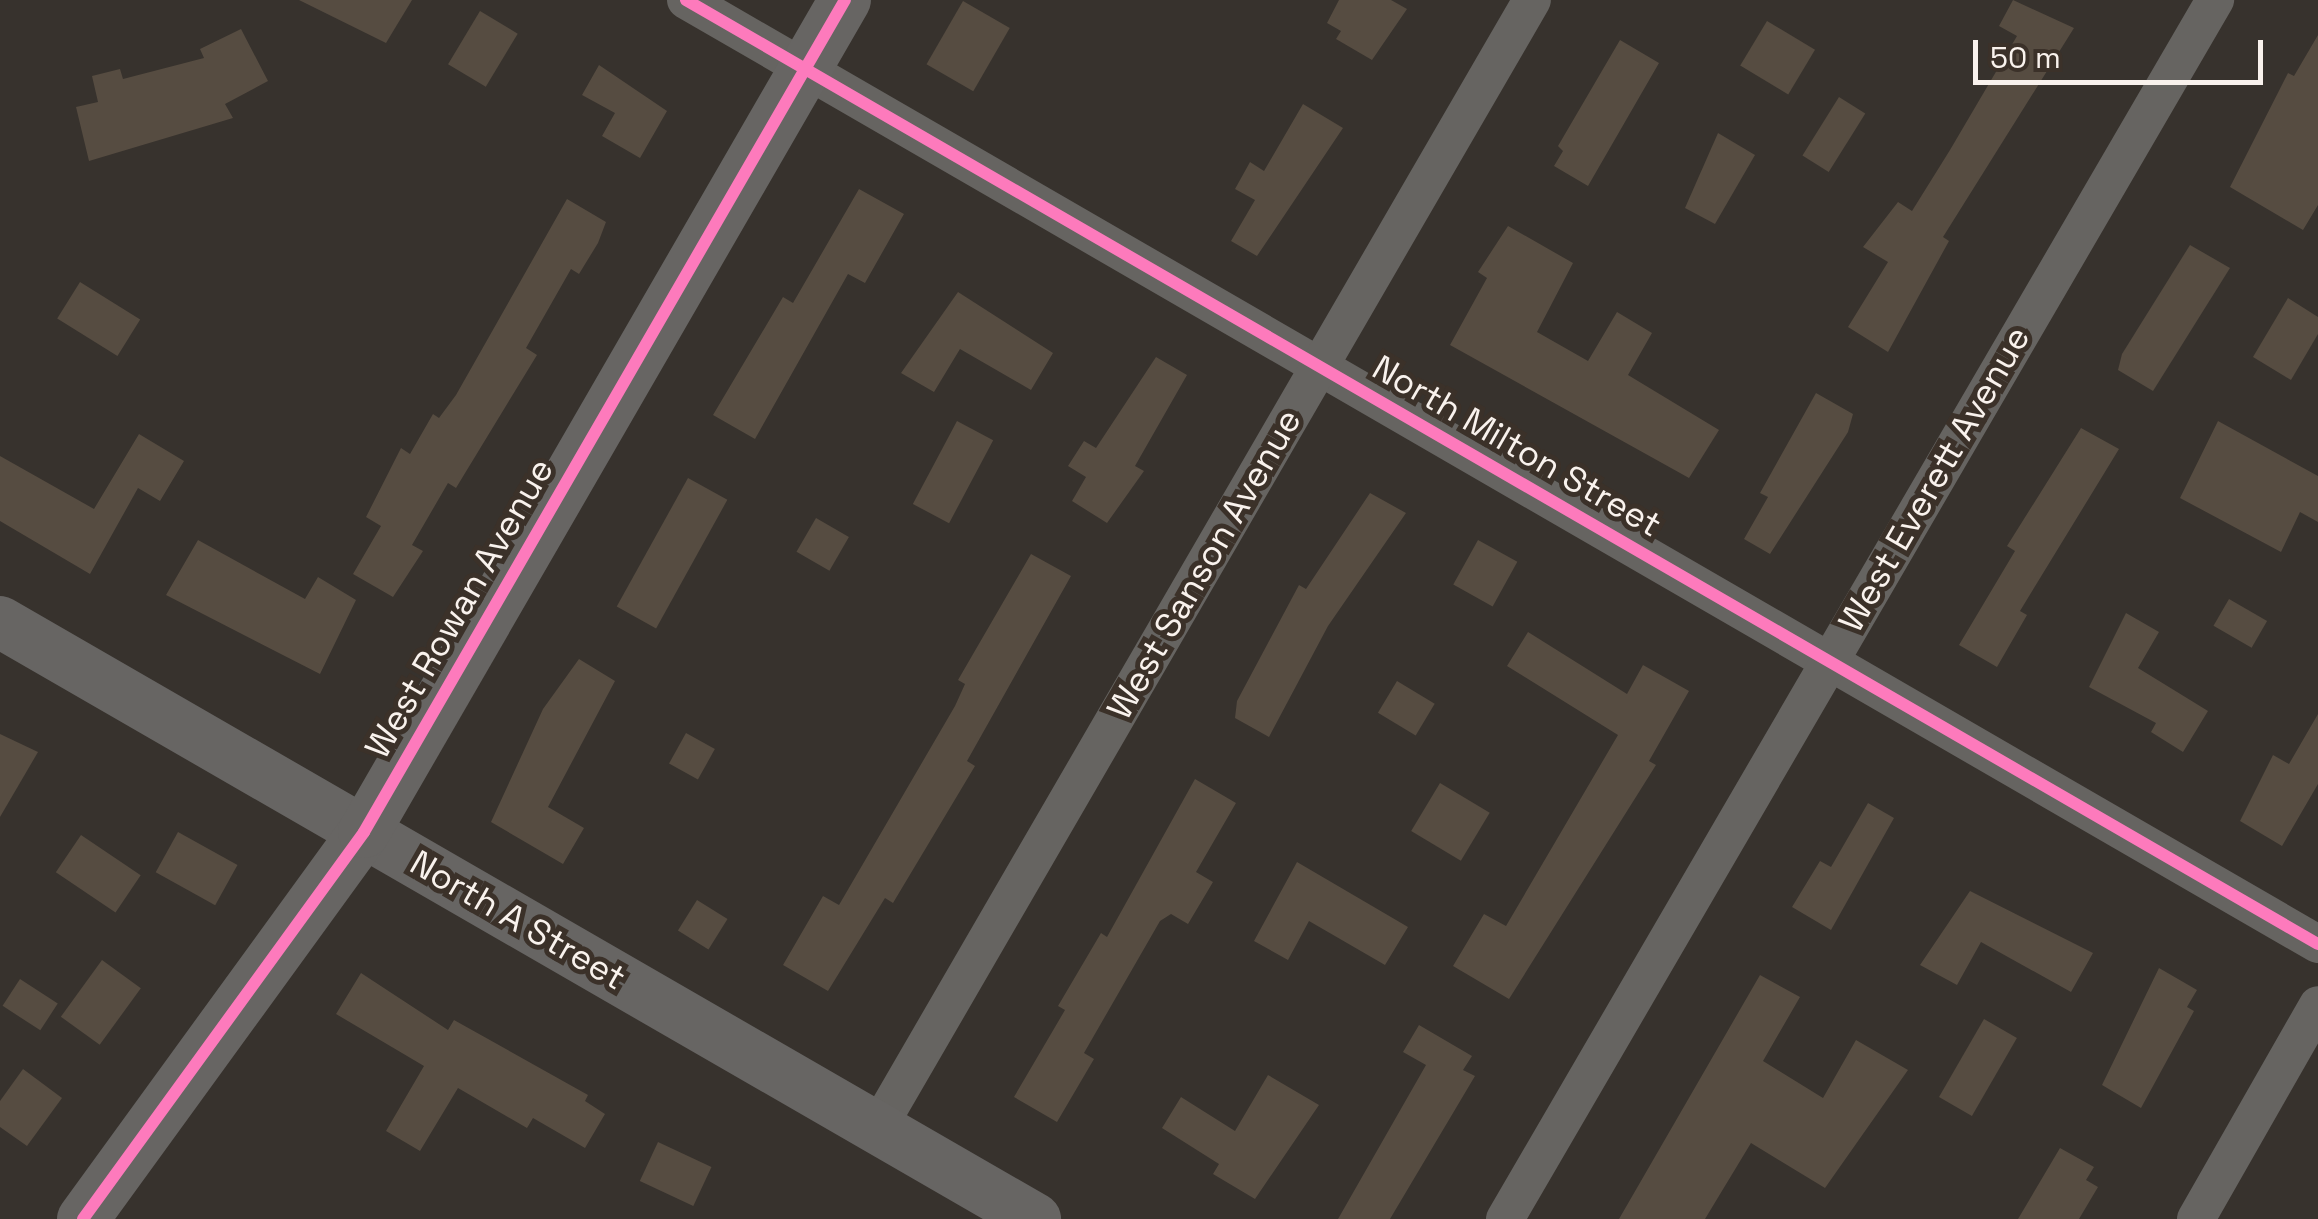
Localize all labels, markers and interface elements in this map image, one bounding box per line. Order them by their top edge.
scale bar [1978,20,2268,82]
text: 50 m [1990,38,2061,77]
street label: West Everett Avenue [1829,319,2039,639]
street label: North Milton Street [1365,346,1669,546]
street label: West Sanson Avenue [1098,401,1310,727]
street label: West Rowan Avenue [356,451,562,765]
street label: North A Street [402,841,634,999]

